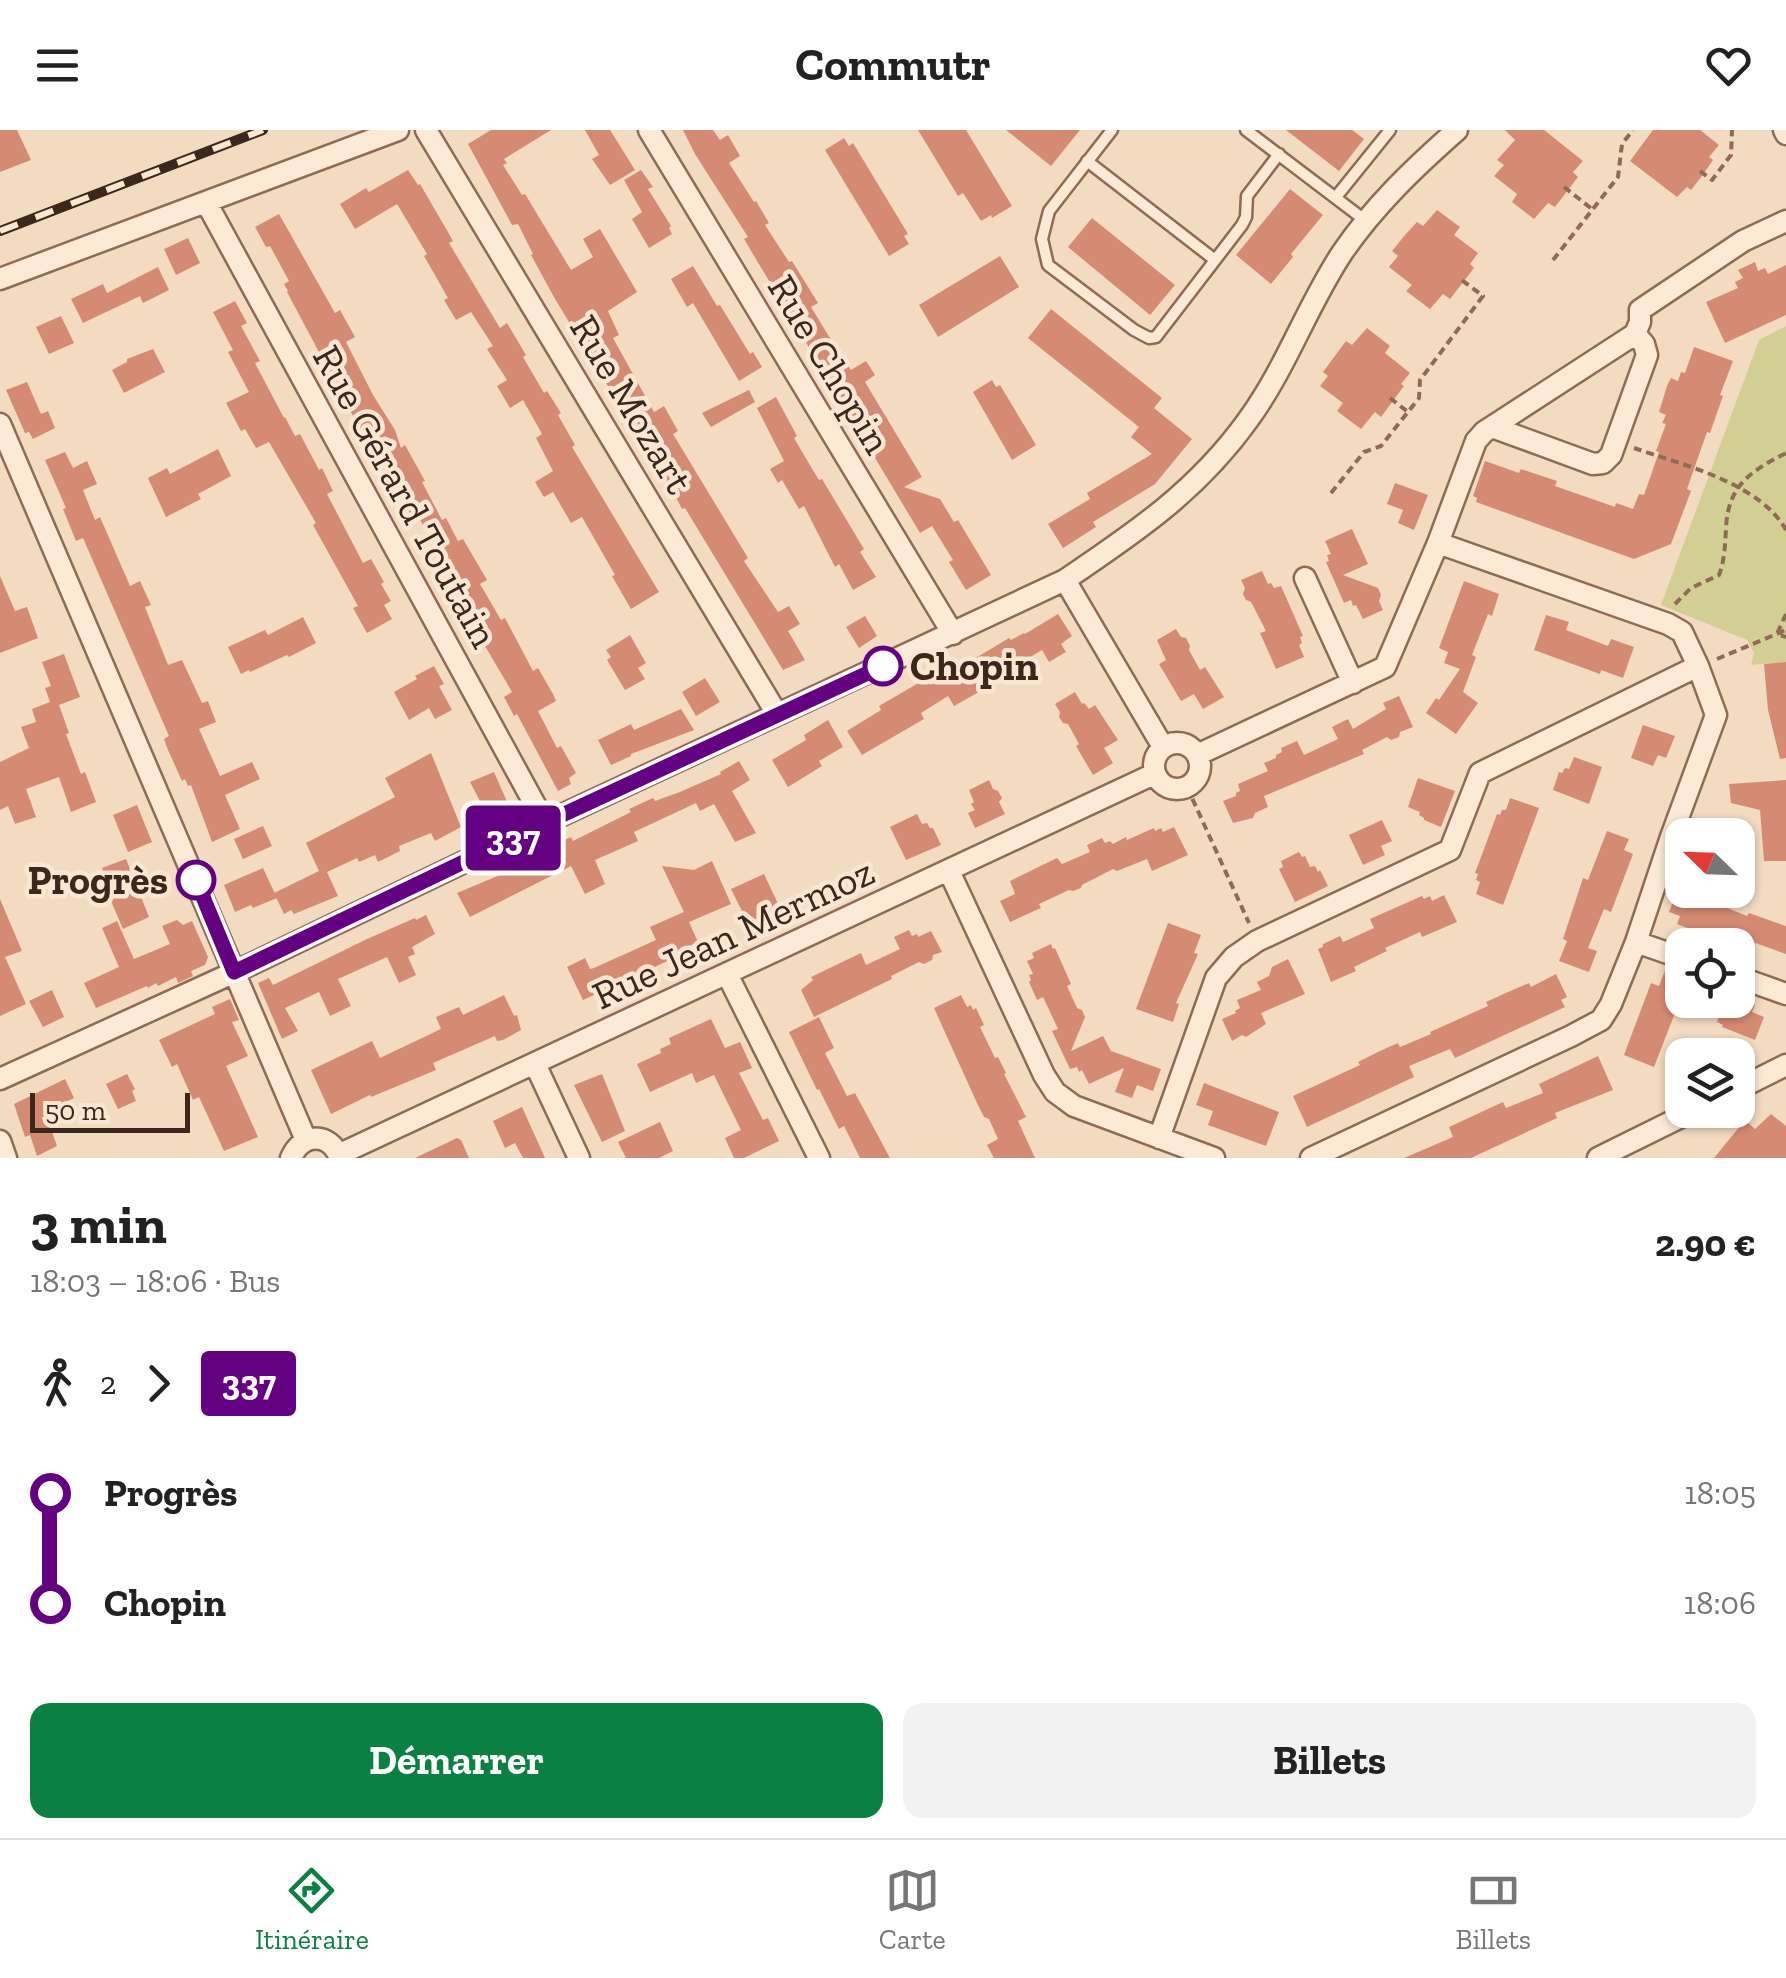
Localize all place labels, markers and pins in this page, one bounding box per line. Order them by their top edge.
place label: Chopin [910,642,1039,690]
marker: Chopin [864,647,902,685]
place label: Progrès [27,856,168,904]
marker: Progrès [177,861,215,899]

